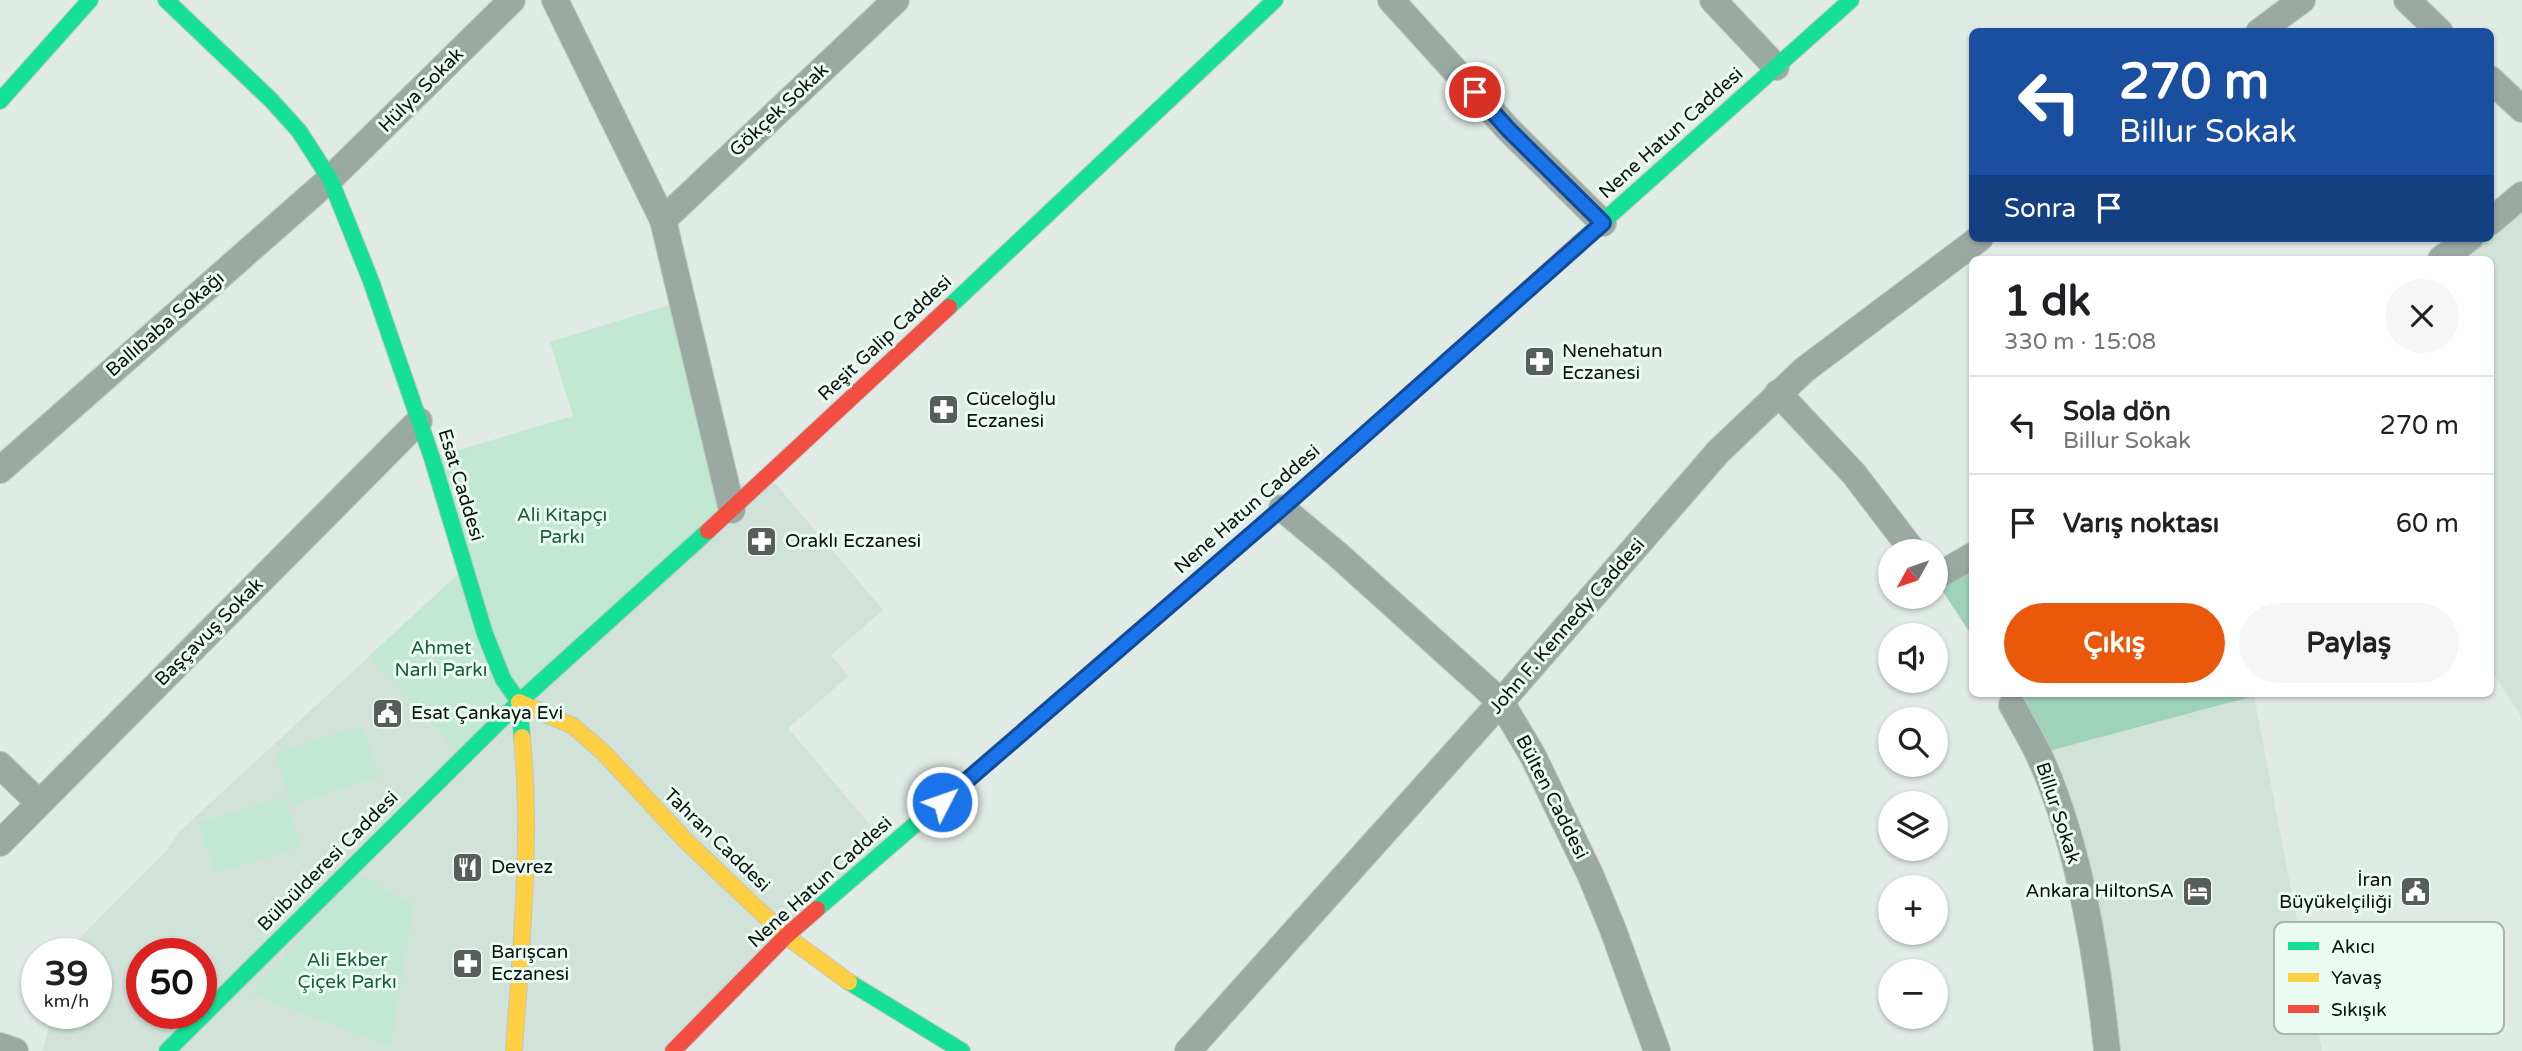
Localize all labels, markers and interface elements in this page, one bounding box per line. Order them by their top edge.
street label: Hülya Sokak [374,43,468,137]
text: 270 m [2119,53,2269,112]
icon: left [2004,56,2095,147]
street label: Gökçek Sokak [725,59,833,161]
pin [1445,62,1505,122]
street label: Nene Hatun Caddesi [1595,63,1747,203]
icon: arrive [1456,73,1494,111]
text: Billur Sokak [2119,113,2297,151]
icon: arrive [2090,189,2128,227]
text: Sonra [2004,193,2076,224]
street label: Ballıbaba Sokağı [102,267,228,381]
street label: Reşit Galip Caddesi [814,271,956,405]
text: 1 dk [2004,276,2091,327]
button: close [2385,279,2459,353]
text: 330 m · 15:08 [2004,328,2156,356]
place label: Nenehatun Eczanesi [1562,340,1663,384]
pharmacy icon: Nenehatun Eczanesi [1522,345,1556,379]
place label: Cüceloğlu Eczanesi [966,388,1056,432]
pharmacy icon: Cüceloğlu Eczanesi [926,393,960,427]
text: Sola dön [2063,396,2171,427]
icon: left [2004,406,2042,444]
text: 270 m [2379,410,2459,441]
street label: Esat Caddesi [433,426,489,544]
text: Billur Sokak [2063,427,2191,455]
street label: Nene Hatun Caddesi [1170,440,1324,578]
park label: Ali Kitapçı Parkı [517,504,607,548]
icon: arrive [2004,504,2042,542]
text: Varış noktası [2063,508,2219,539]
text: 60 m [2396,508,2459,539]
pharmacy icon: Oraklı Eczanesi [745,524,779,558]
place label: Oraklı Eczanesi [785,530,921,552]
street label: John F. Kennedy Caddesi [1485,534,1649,718]
north arrow [1878,539,1948,609]
map controls [1878,539,1948,1029]
street label: Başçavuş Sokak [150,573,268,691]
button: Çıkış [2004,603,2225,683]
button: Paylaş [2239,603,2459,683]
button: sound [1878,623,1948,693]
park label: Ahmet Narlı Parkı [395,637,487,681]
public building icon: Esat Çankaya Evi [371,696,405,730]
place label: Esat Çankaya Evi [411,702,563,724]
button: search [1878,707,1948,777]
street label: Bülten Caddesi [1511,731,1593,863]
street label: Billur Sokak [2031,759,2085,867]
position arrow [905,765,979,839]
street label: Tahran Caddesi [659,784,775,896]
street label: Bülbülderesi Caddesi [253,786,403,936]
button: layers [1878,791,1948,861]
street label: Nene Hatun Caddesi [744,812,896,952]
restaurant icon: Devrez [451,850,485,884]
place label: Devrez [491,856,553,878]
place label: İran Büyükelçiliği [2279,869,2392,913]
hotel icon: Ankara HiltonSA [2180,874,2214,908]
public building icon: İran Büyükelçiliği [2398,874,2432,908]
button: + [1878,875,1948,945]
place label: Ankara HiltonSA [2025,880,2174,902]
legend [2274,922,2504,1034]
text: Akıcı [2331,936,2375,958]
speed limit sign: 50 [126,938,217,1029]
place label: Barışcan Eczanesi [491,941,569,985]
pharmacy icon: Barışcan Eczanesi [451,946,485,980]
park label: Ali Ekber Çiçek Parkı [297,949,397,993]
text: 39 [45,953,88,995]
button: − [1878,959,1948,1029]
text: Yavaş [2331,967,2382,989]
text: km/h [44,990,89,1012]
text: Sıkışık [2331,999,2387,1021]

